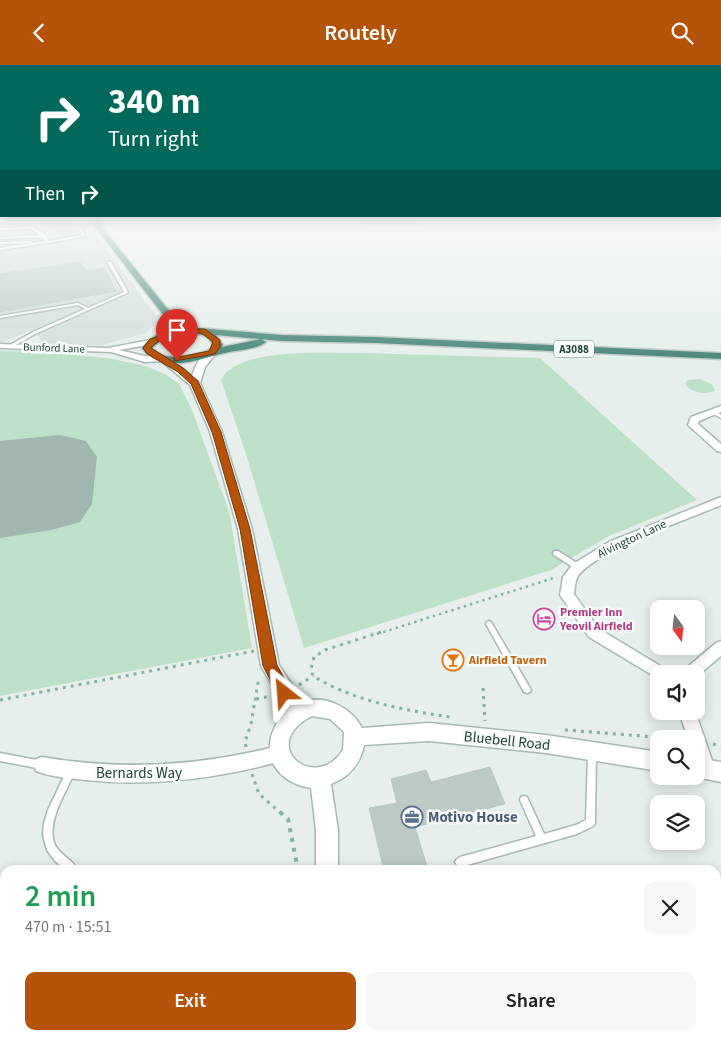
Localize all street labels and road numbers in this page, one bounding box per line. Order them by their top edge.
street label: Bunford Lane [23,339,86,357]
road number: A3088 [554,341,594,357]
street label: Alvington Lane [595,516,669,562]
street label: Bluebell Road [463,726,551,756]
street label: Bernards Way [96,763,182,784]

